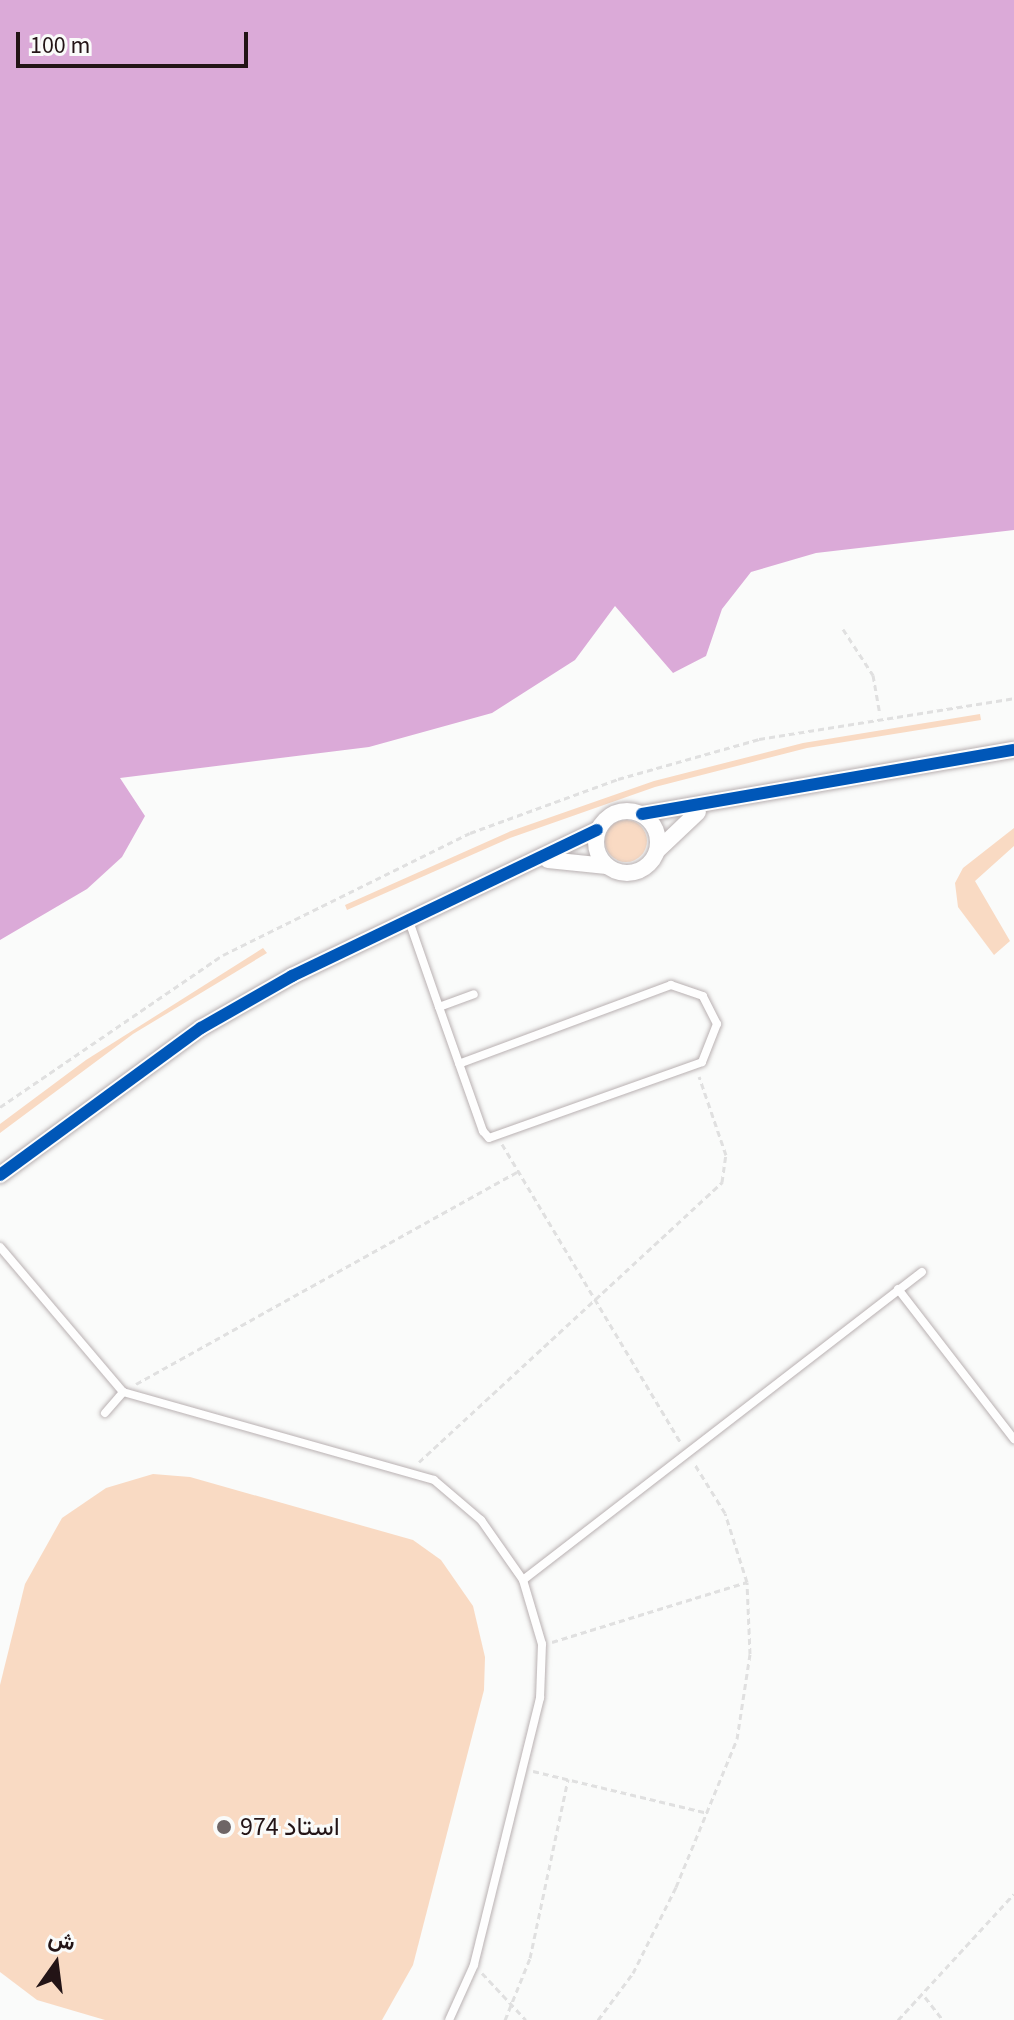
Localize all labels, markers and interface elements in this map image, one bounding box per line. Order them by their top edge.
scale bar [20,16,252,66]
text: 100 m [30,28,90,63]
place label: استاد 974 [240,1811,340,1843]
marker: استاد 974 [215,1818,233,1836]
text: ش [45,1922,79,1959]
north arrow [16,1924,96,2004]

